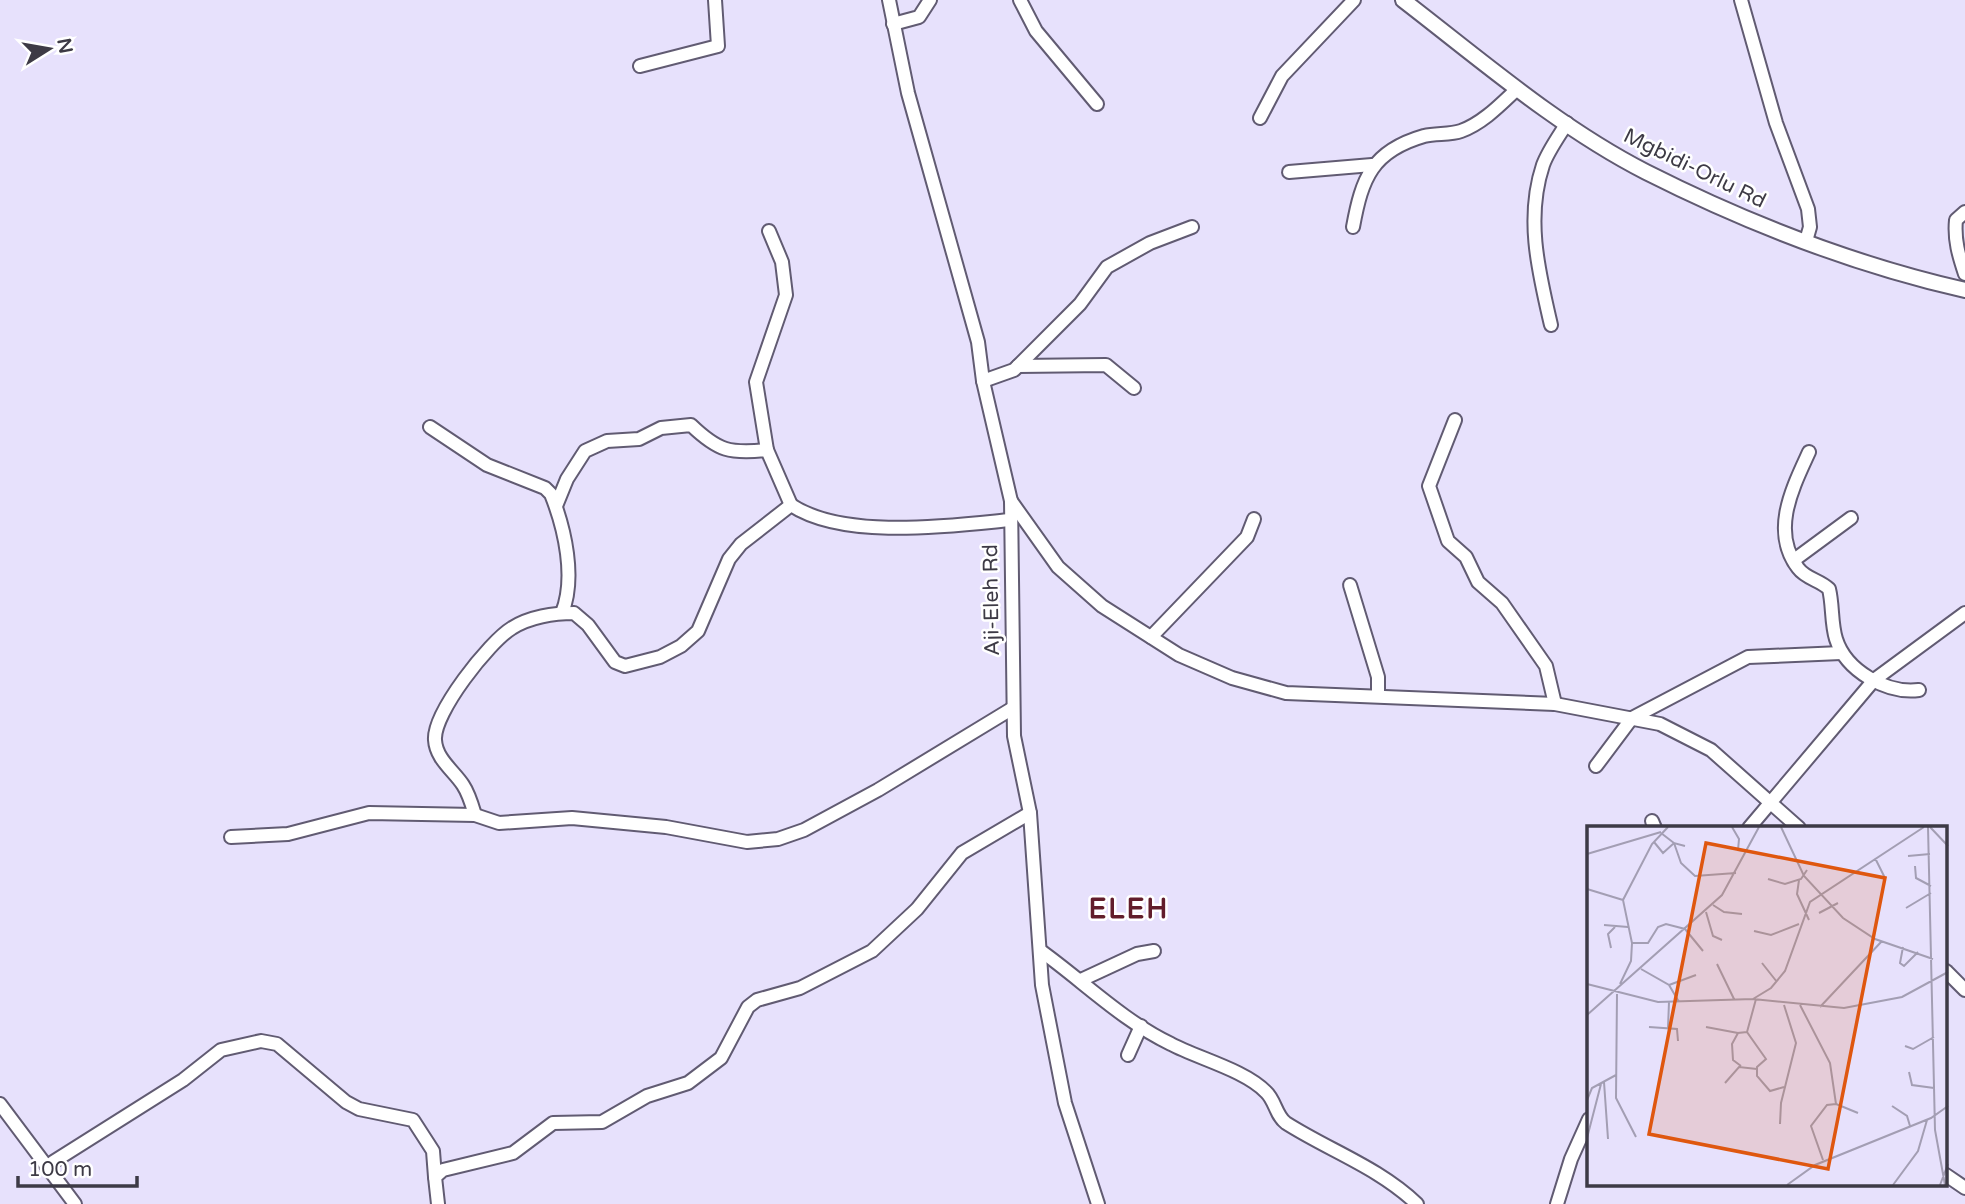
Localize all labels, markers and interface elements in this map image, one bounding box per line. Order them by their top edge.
north arrow [14,14,84,84]
text: N [52,36,77,56]
street label: Mgbidi-Orlu Rd [1619,123,1770,214]
street label: Aji-Eleh Rd [978,544,1005,656]
inset map [1587,826,1948,1186]
district label: ELEH [1089,892,1170,926]
scale bar [18,1144,136,1188]
text: 100 m [28,1157,92,1182]

